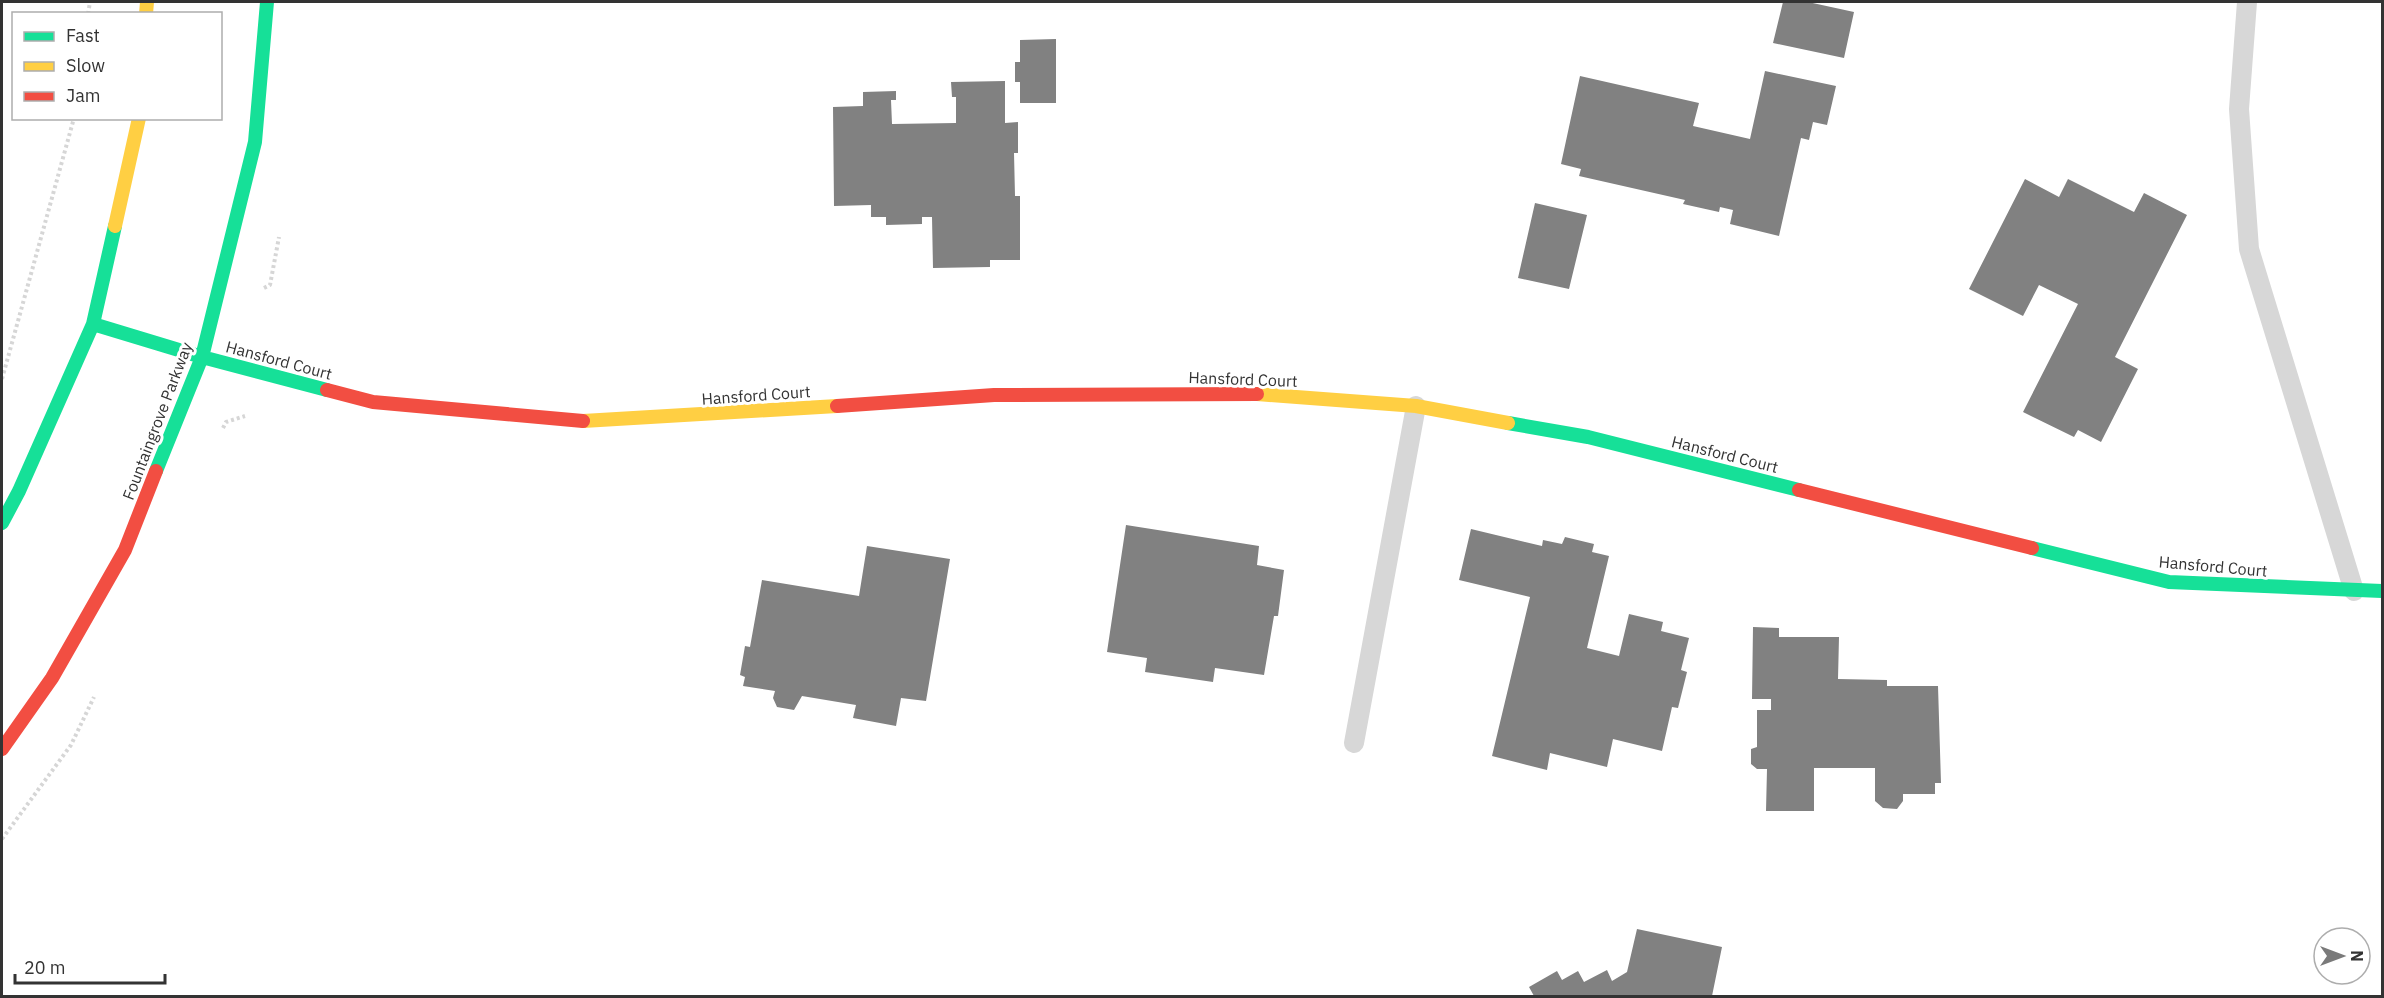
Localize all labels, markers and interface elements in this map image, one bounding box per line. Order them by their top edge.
legend [12,12,222,120]
text: Fast [66,24,100,47]
text: Slow [66,54,105,77]
text: Jam [66,84,101,107]
street label: Hansford Court [224,336,334,384]
street label: Fountaingrove Parkway [118,339,196,503]
street label: Hansford Court [1188,367,1298,391]
street label: Hansford Court [701,381,811,409]
street label: Hansford Court [1670,431,1780,477]
street label: Hansford Court [2158,551,2268,581]
north arrow [2312,926,2372,986]
scale bar [15,947,165,985]
text: N [2347,950,2367,962]
text: 20 m [24,956,66,979]

